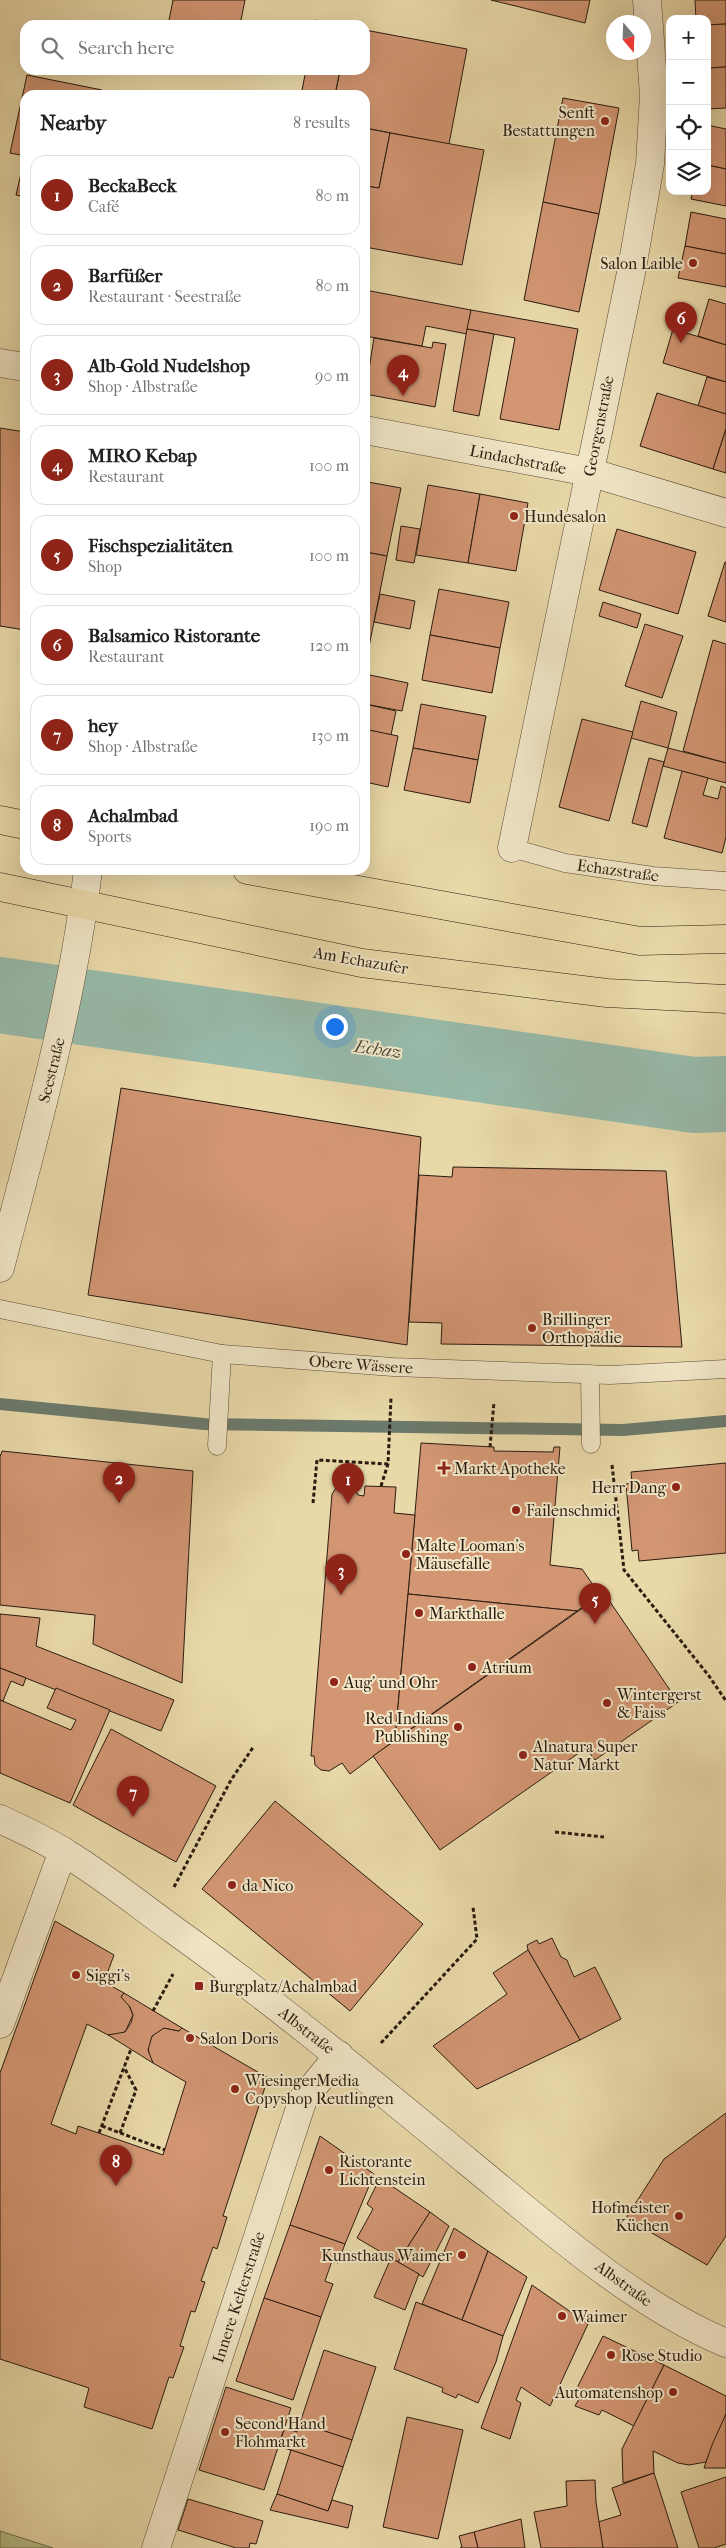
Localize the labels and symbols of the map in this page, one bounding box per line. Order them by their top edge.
north arrow [606,15,651,60]
place label: Senft Bestattungen [502,103,596,140]
marker: Senft Bestattungen [599,115,611,127]
place label: Salon Laible [600,254,683,273]
marker: Salon Laible [687,257,699,269]
pin: 6 [665,302,697,343]
pin: 4 [387,355,419,396]
street label: Georgenstraße [579,374,618,478]
street label: Lindachstraße [468,441,568,478]
place label: Hundesalon [524,507,607,526]
marker: Hundesalon [508,510,520,522]
street label: Echazstraße [576,855,660,886]
street label: Am Echazufer [311,943,410,978]
your location [322,1014,348,1040]
street label: Seestraße [34,1035,69,1105]
water label: Echaz [352,1036,403,1063]
place label: Brillinger Orthopädie [542,1310,622,1347]
marker: Brillinger Orthopädie [526,1322,538,1334]
street label: Obere Wässere [308,1351,414,1378]
place label: Markt Apotheke [454,1459,566,1478]
pin: 2 [103,1462,135,1503]
marker: Markt Apotheke [438,1462,450,1474]
pin: 1 [332,1463,364,1504]
place label: Herr Dang [591,1478,666,1497]
marker: Herr Dang [670,1481,682,1493]
place label: Failenschmid [526,1501,617,1520]
marker: Failenschmid [510,1504,522,1516]
place label: Malte Looman's Mäusefalle [416,1536,525,1573]
marker: Malte Looman's Mäusefalle [400,1548,412,1560]
pin: 3 [325,1554,357,1595]
pin: 5 [579,1583,611,1624]
place label: Markthalle [429,1604,505,1623]
marker: Markthalle [413,1607,425,1619]
place label: Atrium [481,1658,532,1677]
marker: Atrium [466,1661,478,1673]
place label: Aug' und Ohr [343,1673,438,1692]
marker: Aug' und Ohr [328,1676,340,1688]
place label: Wintergerst & Faiss [616,1685,702,1722]
marker: Wintergerst & Faiss [601,1697,613,1709]
place label: Red Indians Publishing [365,1709,448,1746]
marker: Red Indians Publishing [452,1721,464,1733]
place label: Alnatura Super Natur Markt [532,1737,638,1774]
marker: Alnatura Super Natur Markt [517,1749,529,1761]
pin: 7 [117,1776,149,1817]
place label: da Nico [242,1876,293,1895]
marker: da Nico [226,1879,238,1891]
place label: Siggi's [86,1966,130,1985]
marker: Siggi's [70,1969,82,1981]
place label: Burgplatz/Achalmbad [209,1977,358,1996]
marker: Burgplatz/Achalmbad [193,1980,205,1992]
street label: Albstraße [274,2002,338,2058]
place label: Salon Doris [200,2029,278,2048]
marker: Salon Doris [184,2032,196,2044]
place label: WiesingerMedia Copyshop Reutlingen [244,2071,395,2108]
marker: WiesingerMedia Copyshop Reutlingen [229,2083,241,2095]
pin: 8 [100,2145,132,2186]
place label: Ristorante Lichtenstein [339,2152,426,2189]
marker: Ristorante Lichtenstein [323,2164,335,2176]
place label: Hofmeister Küchen [591,2198,670,2235]
marker: Hofmeister Küchen [673,2210,685,2222]
street label: Innere Kelterstraße [208,2229,269,2365]
place label: Kunsthaus Waimer [321,2246,452,2265]
marker: Kunsthaus Waimer [456,2249,468,2261]
street label: Albstraße [591,2256,656,2310]
place label: Waimer [571,2307,627,2326]
marker: Waimer [556,2310,568,2322]
place label: Rose Studio [621,2346,702,2365]
marker: Rose Studio [605,2349,617,2361]
place label: Automatenshop [554,2383,663,2402]
marker: Automatenshop [667,2386,679,2398]
place label: Second Hand Flohmarkt [235,2414,326,2451]
marker: Second Hand Flohmarkt [219,2426,231,2438]

